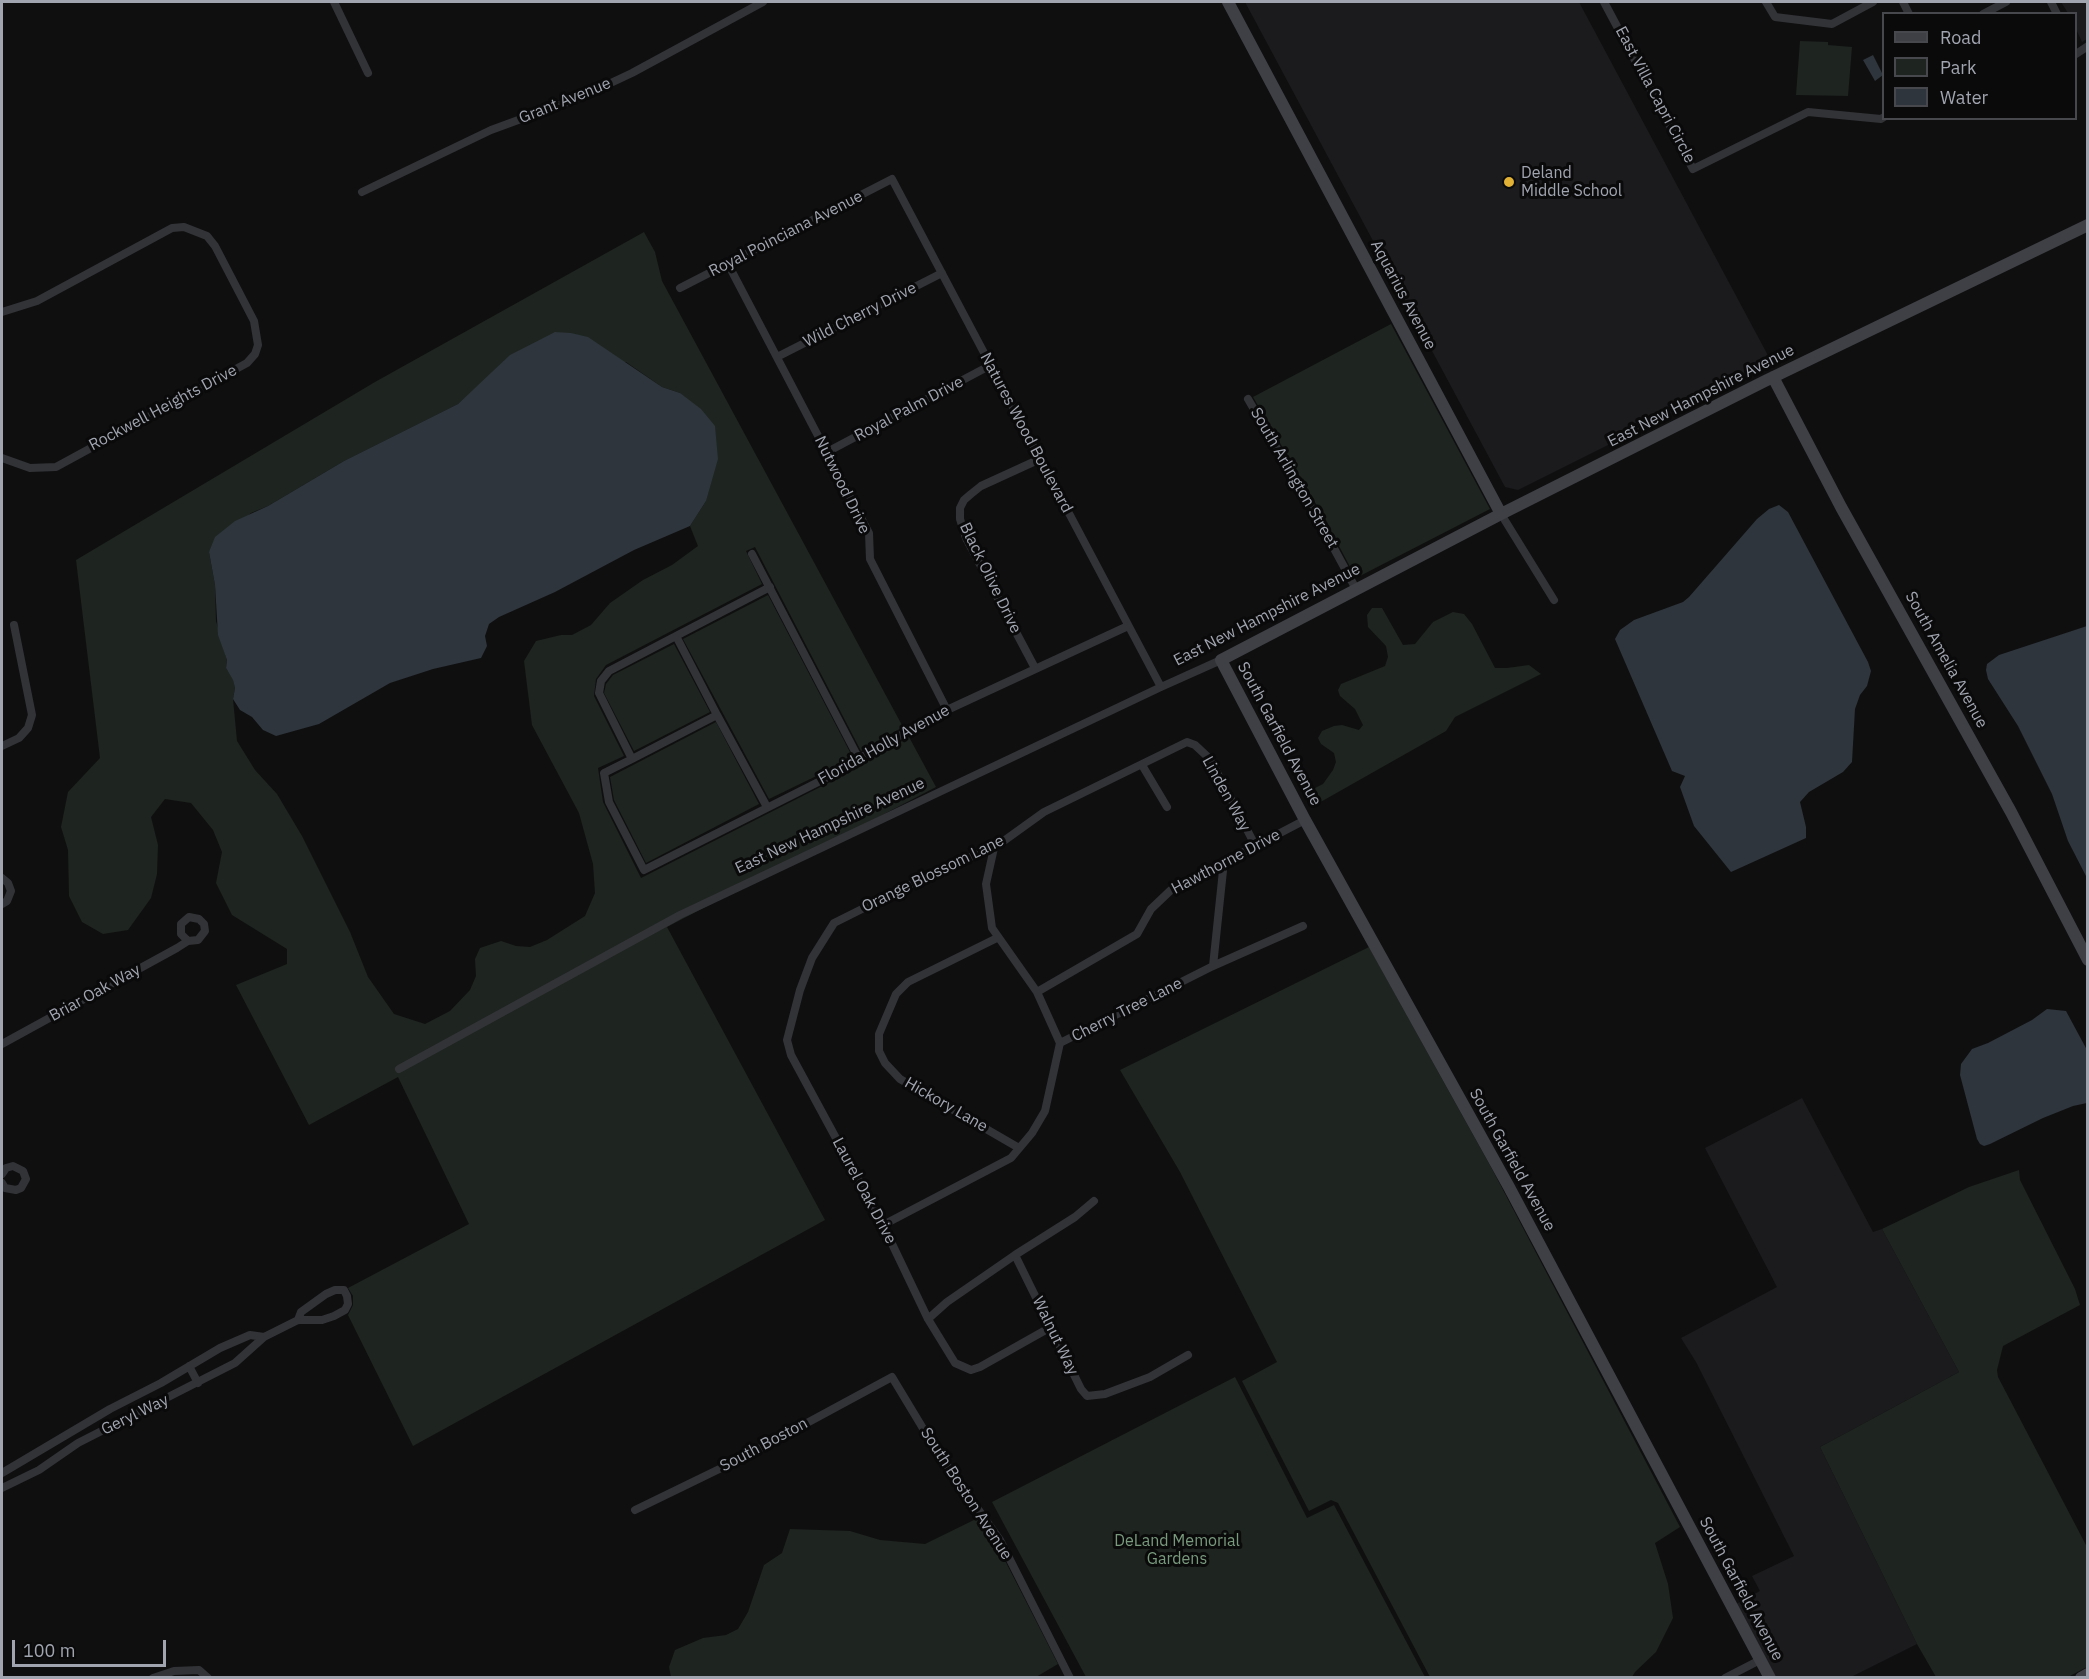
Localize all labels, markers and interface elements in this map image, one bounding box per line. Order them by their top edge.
legend [1882,12,2077,120]
street label: East Villa Capri Circle [1611,23,1699,167]
text: Road [1940,26,1981,49]
text: Park [1940,56,1976,79]
street label: Grant Avenue [516,74,614,128]
text: Water [1940,86,1988,109]
place label: Deland Middle School [1521,163,1622,201]
marker: Deland Middle School [1502,175,1516,189]
street label: Royal Poinciana Avenue [706,187,866,281]
street label: Aquarius Avenue [1366,237,1440,353]
street label: Wild Cherry Drive [800,278,920,352]
street label: East New Hampshire Avenue [1605,341,1797,451]
street label: Natures Wood Boulevard [976,350,1076,516]
street label: Rockwell Heights Drive [86,361,240,455]
street label: Royal Palm Drive [851,372,967,446]
street label: South Arlington Street [1246,404,1342,552]
street label: Nutwood Drive [810,433,874,537]
street label: Black Olive Drive [955,520,1025,636]
street label: East New Hampshire Avenue [1171,560,1363,670]
street label: South Amelia Avenue [1901,588,1991,732]
street label: South Garfield Avenue [1233,659,1325,809]
street label: Florida Holly Avenue [815,701,953,789]
street label: Linden Way [1198,753,1254,835]
street label: East New Hampshire Avenue [732,774,928,878]
street label: Hawthorne Drive [1168,825,1284,899]
street label: Orange Blossom Lane [859,831,1007,917]
street label: Briar Oak Way [46,960,144,1026]
street label: Cherry Tree Lane [1069,974,1185,1046]
street label: Hickory Lane [901,1074,991,1136]
street label: South Garfield Avenue [1465,1085,1559,1235]
street label: Laurel Oak Drive [828,1135,900,1247]
street label: Walnut Way [1028,1294,1082,1378]
street label: Geryl Way [98,1390,172,1440]
street label: South Boston [717,1414,811,1476]
street label: South Boston Avenue [916,1424,1016,1564]
street label: South Garfield Avenue [1695,1514,1787,1664]
park label: DeLand Memorial Gardens [1114,1531,1240,1569]
scale bar [15,1628,170,1666]
text: 100 m [23,1639,75,1662]

